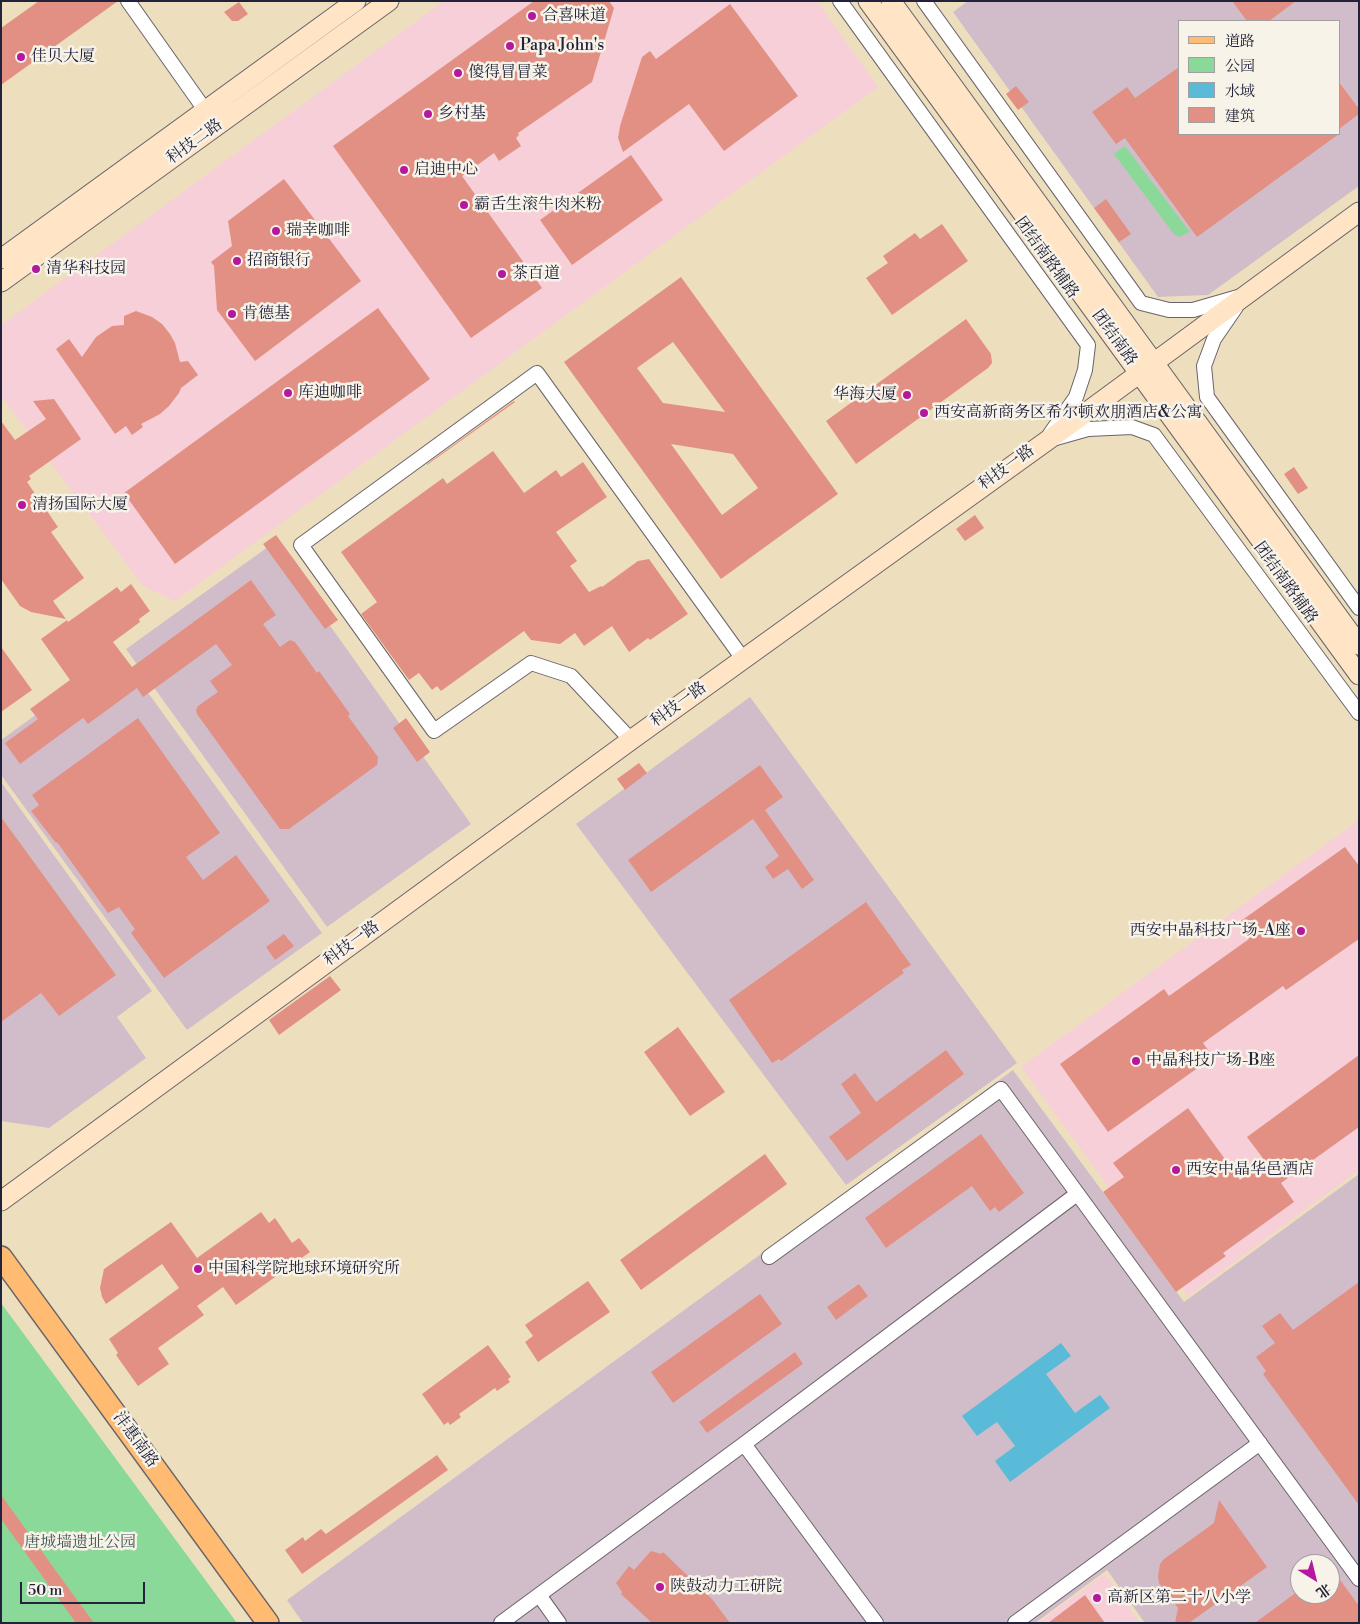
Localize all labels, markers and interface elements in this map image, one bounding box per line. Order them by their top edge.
place label: 合喜味道 [542,6,606,26]
marker: 合喜味道 [526,10,538,22]
legend [1178,20,1340,135]
text: 道路 [1225,32,1255,51]
place label: Papa John's [520,36,604,56]
marker: Papa John's [504,40,516,52]
place label: 佳贝大厦 [31,47,95,67]
marker: 佳贝大厦 [15,51,27,63]
text: 公园 [1225,57,1255,76]
place label: 傻得冒冒菜 [468,63,548,83]
marker: 傻得冒冒菜 [452,67,464,79]
text: 水域 [1225,82,1255,101]
place label: 乡村基 [438,104,486,124]
text: 建筑 [1225,107,1255,126]
marker: 乡村基 [422,108,434,120]
street label: 科技二路 [163,115,227,169]
place label: 启迪中心 [414,160,478,180]
marker: 启迪中心 [398,164,410,176]
place label: 霸舌生滚牛肉米粉 [474,195,602,215]
marker: 霸舌生滚牛肉米粉 [458,199,470,211]
street label: 团结南路辅路 [1010,214,1082,302]
place label: 瑞幸咖啡 [286,221,350,241]
marker: 瑞幸咖啡 [270,225,282,237]
place label: 招商银行 [247,251,311,271]
marker: 招商银行 [231,255,243,267]
place label: 清华科技园 [46,259,126,279]
marker: 清华科技园 [30,263,42,275]
place label: 茶百道 [512,264,560,284]
marker: 茶百道 [496,268,508,280]
place label: 肯德基 [242,304,290,324]
street label: 团结南路 [1087,306,1141,370]
marker: 肯德基 [226,308,238,320]
place label: 库迪咖啡 [298,383,362,403]
place label: 华海大厦 [833,385,897,405]
marker: 库迪咖啡 [282,387,294,399]
marker: 华海大厦 [901,389,913,401]
place label: 西安高新商务区希尔顿欢朋酒店&公寓 [934,403,1203,423]
marker: 西安高新商务区希尔顿欢朋酒店&公寓 [918,407,930,419]
street label: 科技一路 [975,441,1039,495]
place label: 清扬国际大厦 [32,495,128,515]
marker: 清扬国际大厦 [16,499,28,511]
street label: 团结南路辅路 [1249,539,1321,627]
street label: 科技一路 [647,678,711,732]
street label: 科技一路 [320,917,384,971]
place label: 西安中晶科技广场-A座 [1130,921,1291,941]
marker: 西安中晶科技广场-A座 [1295,925,1307,937]
place label: 中晶科技广场-B座 [1146,1051,1276,1071]
marker: 中晶科技广场-B座 [1130,1055,1142,1067]
place label: 西安中晶华邑酒店 [1186,1160,1314,1180]
marker: 西安中晶华邑酒店 [1170,1164,1182,1176]
place label: 中国科学院地球环境研究所 [208,1259,400,1279]
marker: 中国科学院地球环境研究所 [192,1263,204,1275]
street label: 沣惠南路 [108,1408,162,1472]
park label: 唐城墙遗址公园 [24,1533,136,1553]
north arrow [1290,1554,1340,1604]
scale bar [22,1572,148,1604]
place label: 陕鼓动力工研院 [670,1577,782,1597]
text: 北 [1312,1579,1334,1602]
text: 50 m [28,1581,62,1600]
marker: 陕鼓动力工研院 [654,1581,666,1593]
place label: 高新区第二十八小学 [1107,1588,1251,1608]
marker: 高新区第二十八小学 [1091,1592,1103,1604]

